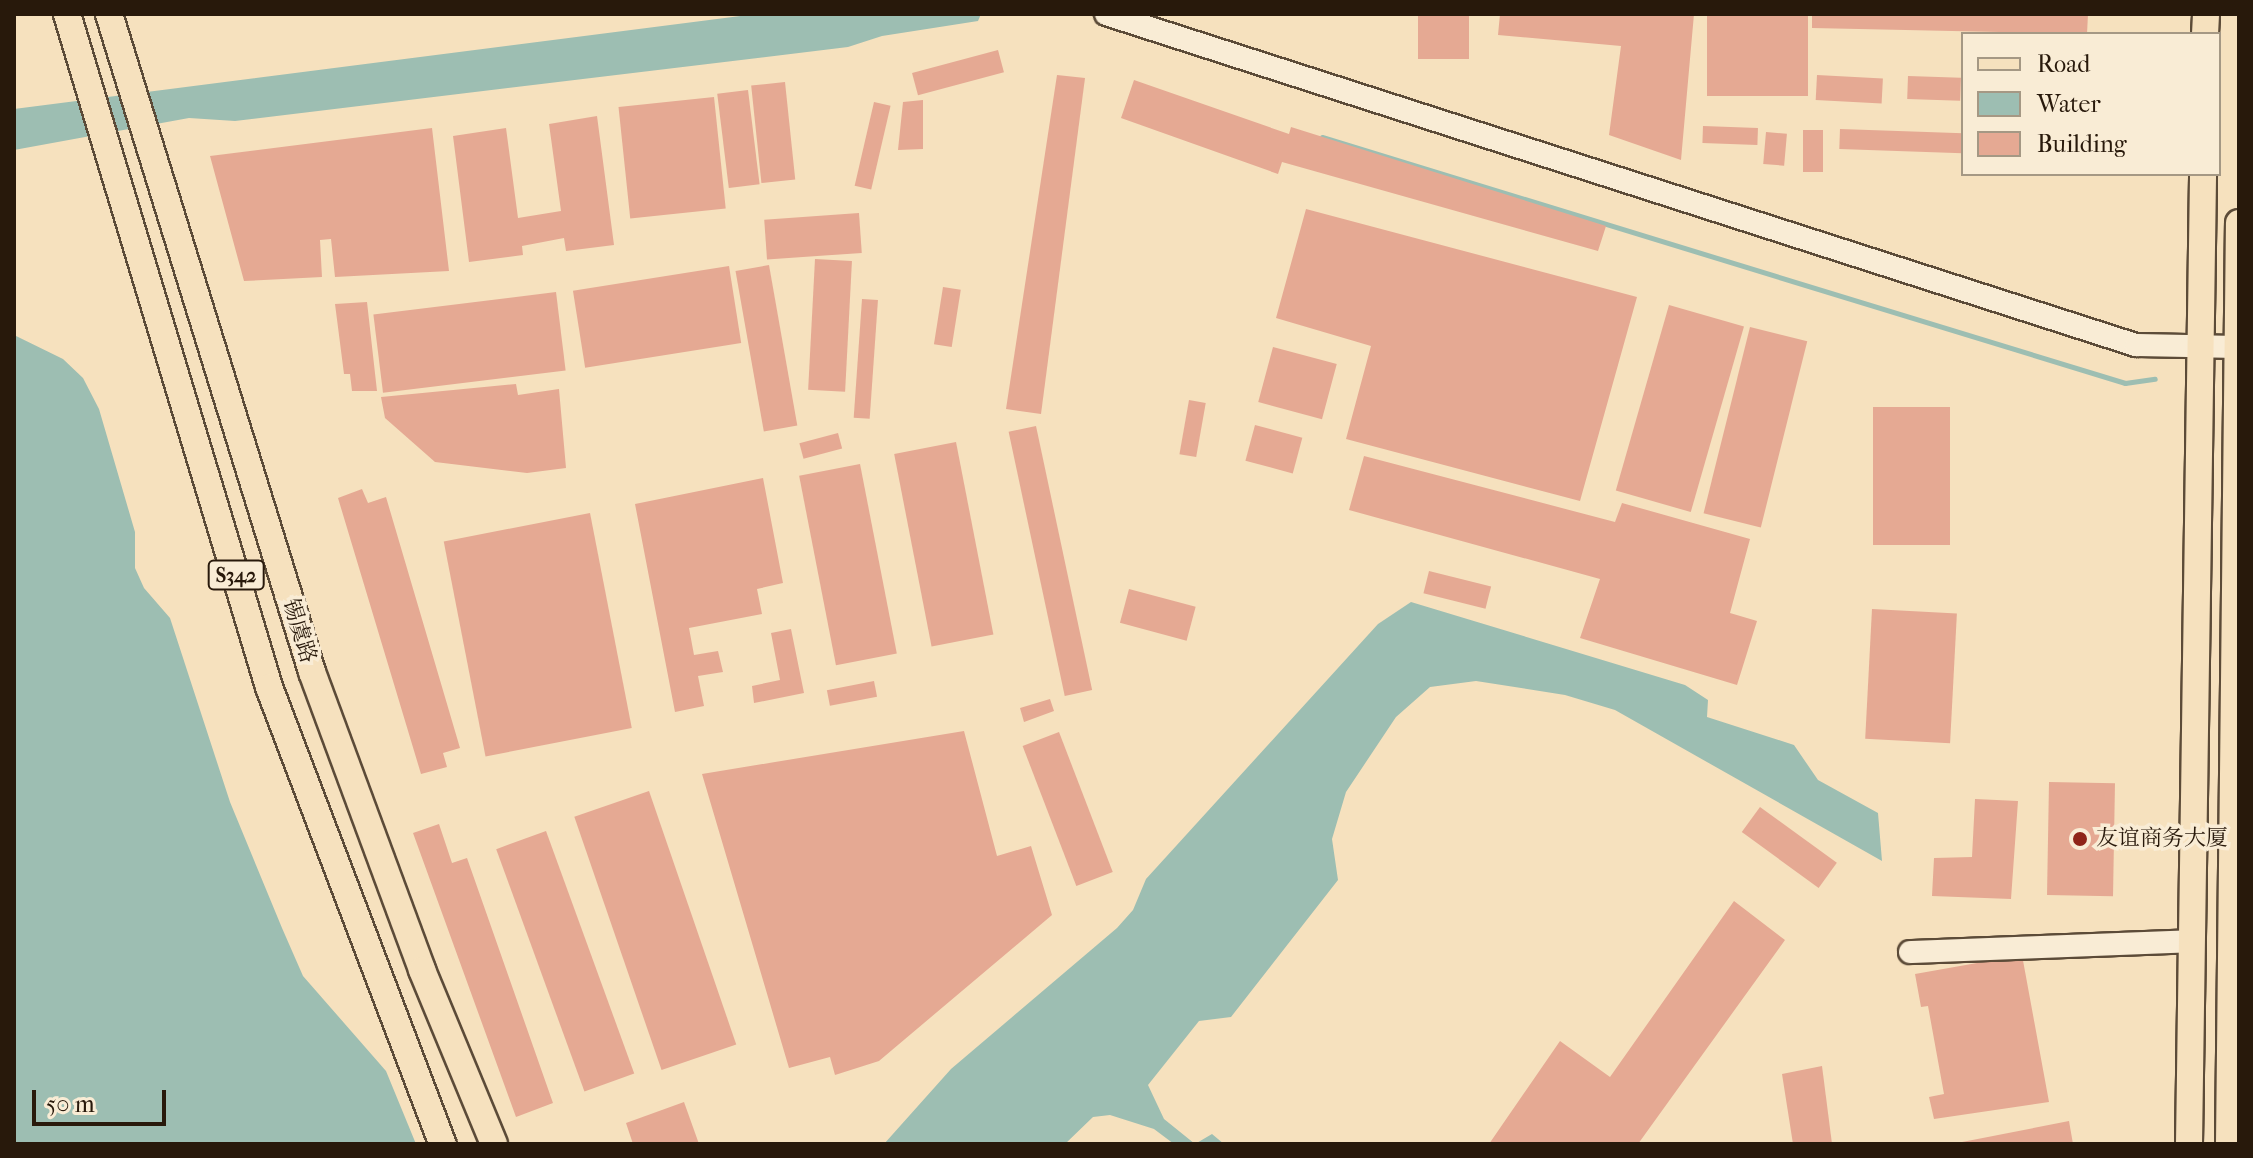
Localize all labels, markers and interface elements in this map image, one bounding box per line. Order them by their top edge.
legend [1961,32,2221,176]
text: Road [2037,50,2090,78]
text: Water [2037,90,2101,118]
text: Building [2037,130,2127,158]
road number: S342 [206,559,266,591]
street label: 锡虞路 [277,596,321,666]
place label: 友谊商务大厦 [2096,826,2228,852]
marker: 友谊商务大厦 [2071,830,2089,848]
scale bar [36,1074,170,1124]
text: 50 m [46,1090,95,1118]

